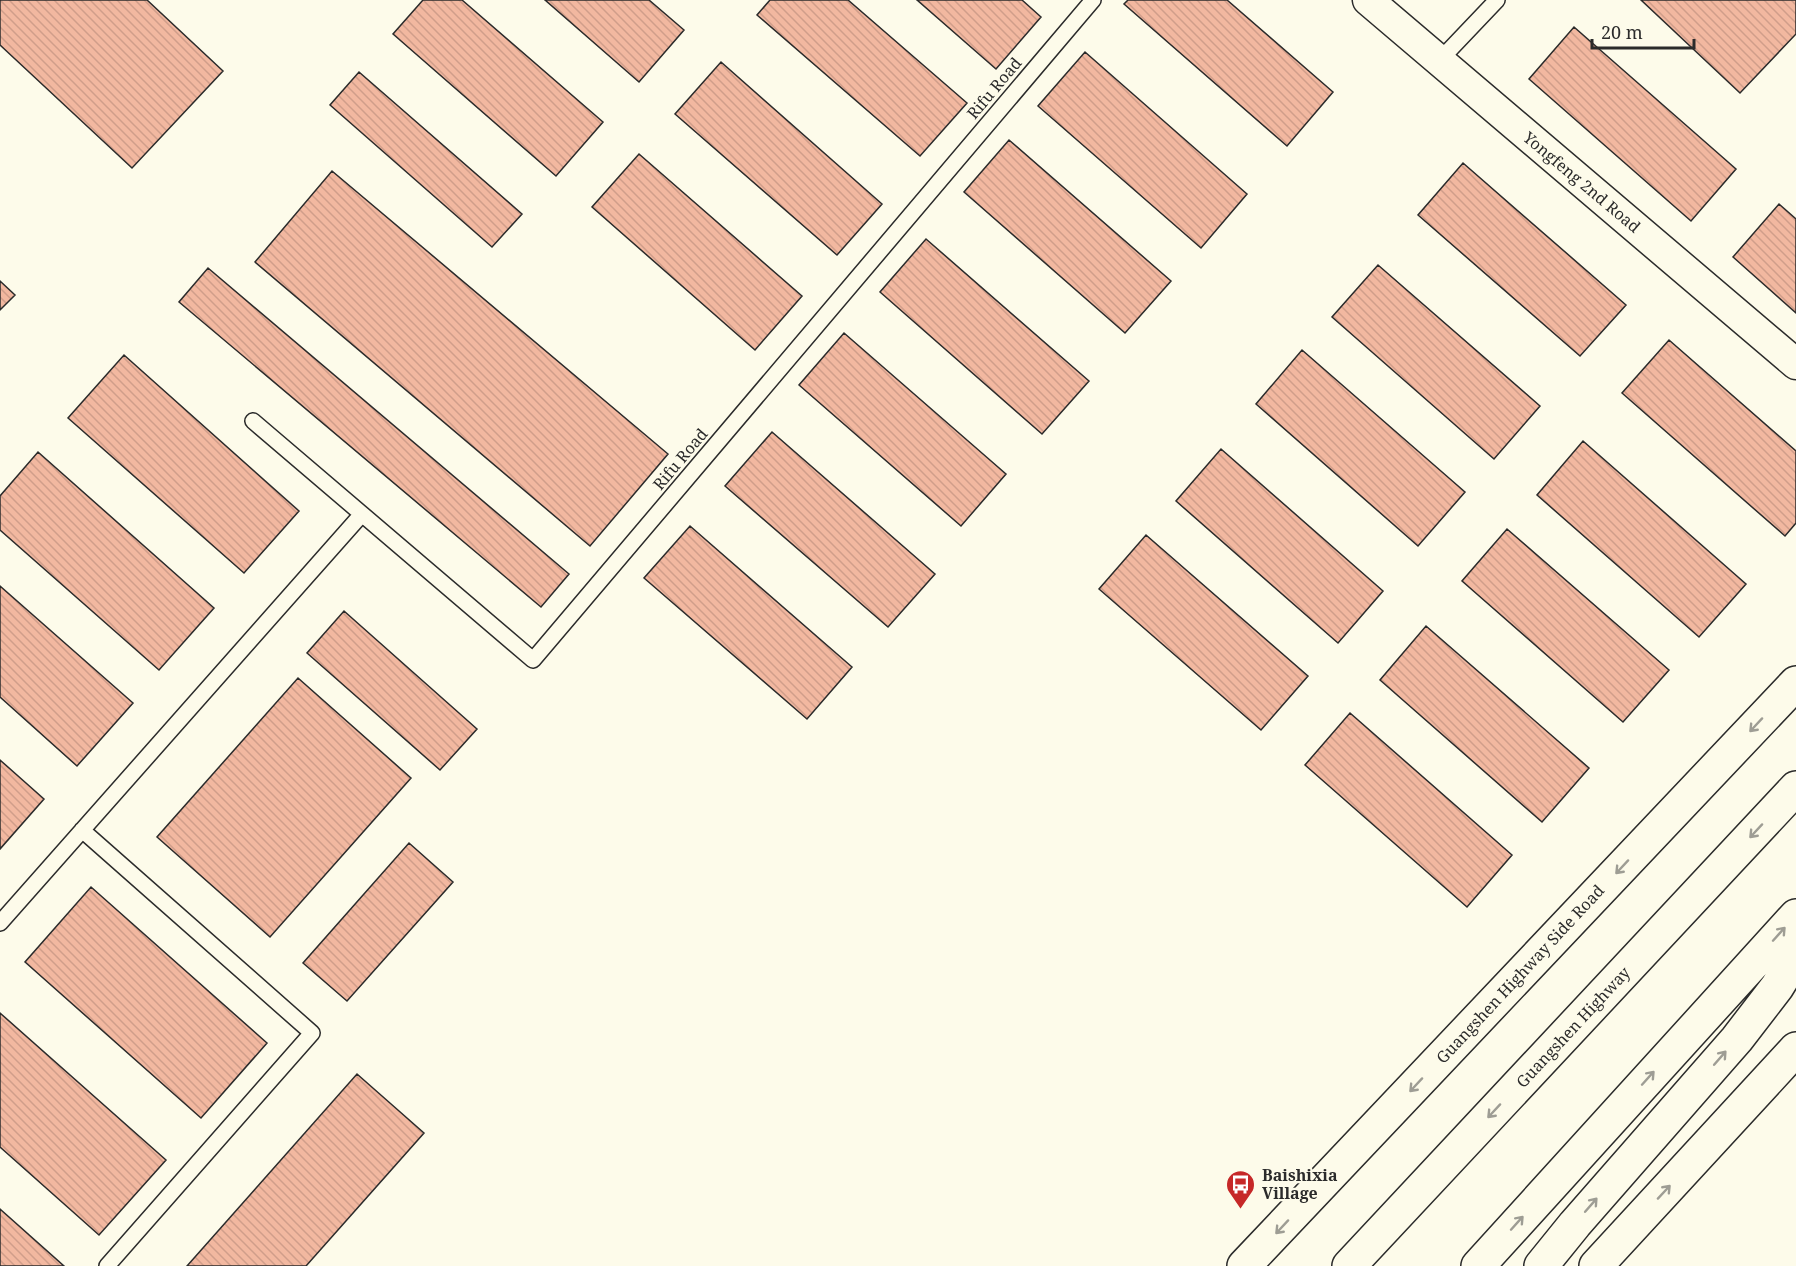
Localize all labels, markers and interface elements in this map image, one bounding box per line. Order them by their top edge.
scale bar [1592,12,1694,50]
text: 20 m [1601,20,1643,44]
street label: Rifu Road [962,52,1026,124]
street label: Yongfeng 2nd Road [1518,126,1645,238]
street label: Rifu Road [648,423,712,495]
one-way arrow [1749,718,1763,733]
one-way arrow [1749,823,1763,838]
one-way arrow [1615,859,1629,874]
street label: Guangshen Highway Side Road [1432,881,1608,1067]
one-way arrow [1772,927,1786,942]
street label: Guangshen Highway [1512,963,1634,1091]
one-way arrow [1713,1051,1727,1066]
one-way arrow [1641,1071,1655,1086]
one-way arrow [1409,1077,1423,1092]
one-way arrow [1487,1104,1501,1119]
place label: Baishixia Village [1262,1164,1338,1204]
bus stop icon: Baishixia Village [1225,1168,1257,1210]
one-way arrow [1657,1185,1671,1200]
one-way arrow [1584,1198,1598,1213]
one-way arrow [1510,1215,1524,1230]
one-way arrow [1275,1219,1289,1234]

